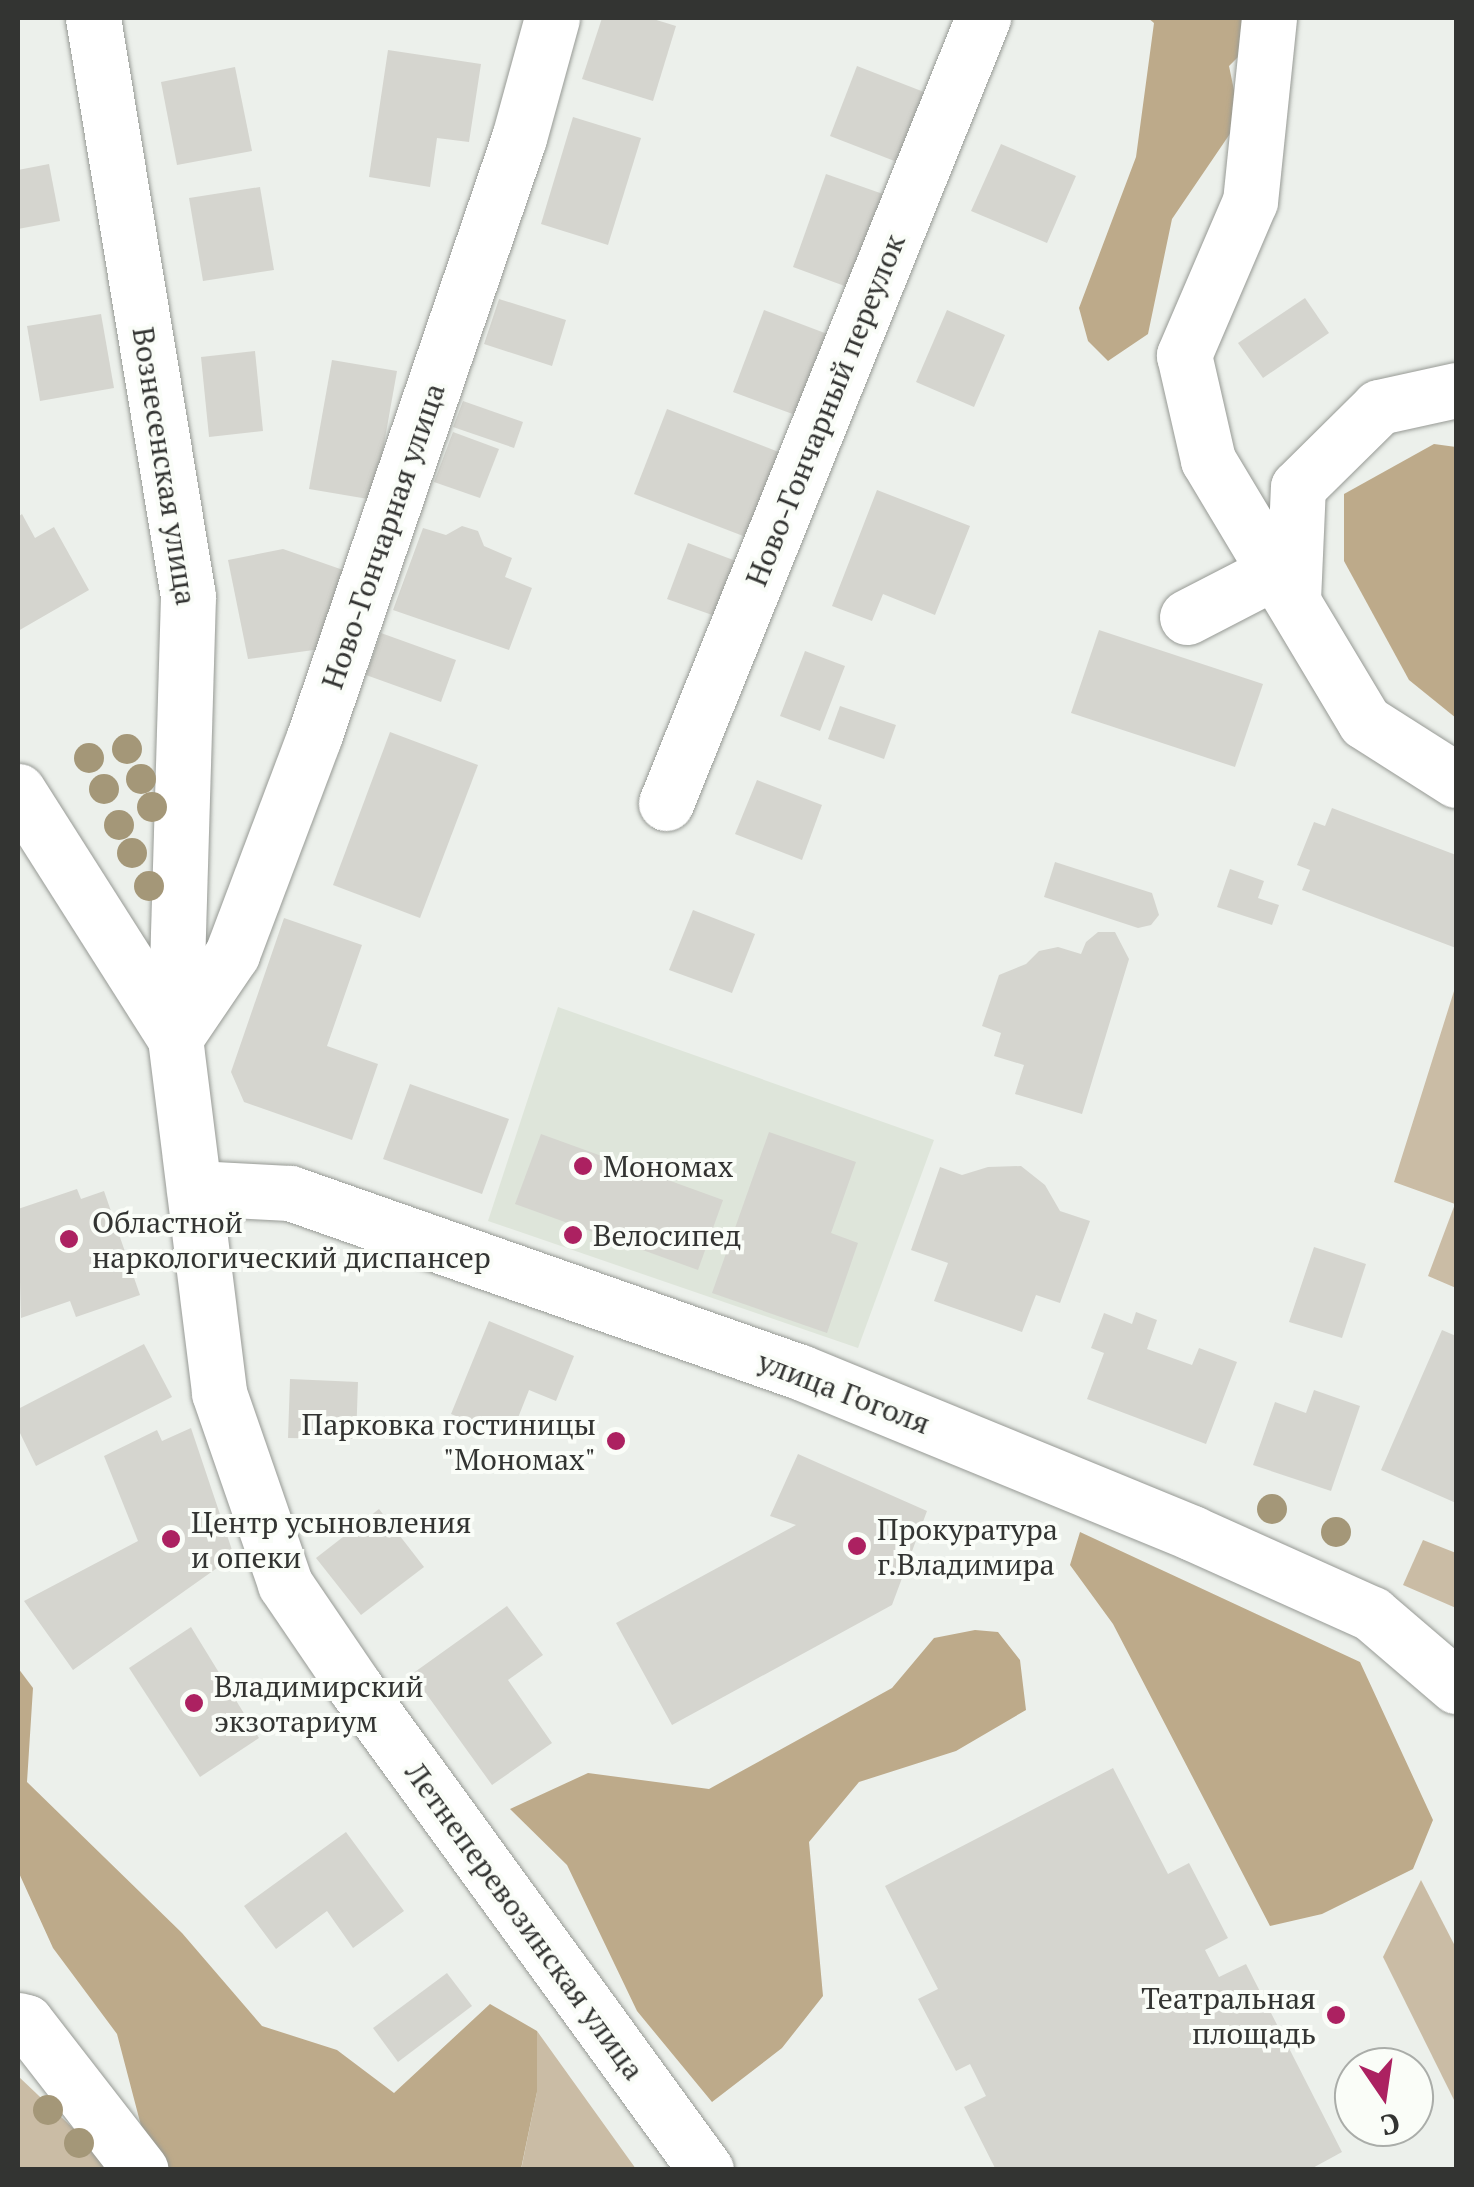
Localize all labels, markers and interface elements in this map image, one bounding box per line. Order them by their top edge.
street label: Ново-Гончарный переулок [738,229,912,591]
street label: Вознесенская улица [125,324,205,608]
street label: Ново-Гончарная улица [314,379,452,693]
place label: Мономах [603,1148,733,1184]
marker: Мономах [572,1155,594,1177]
place label: Областной наркологический диспансер [92,1204,491,1274]
place label: Велосипед [593,1217,741,1253]
marker: Велосипед [562,1224,584,1246]
marker: Областной наркологический диспансер [56,1226,82,1252]
street label: улица Гоголя [753,1343,935,1441]
place label: Парковка гостиницы "Мономах" [302,1406,596,1476]
marker: Парковка гостиницы "Мономах" [605,1430,627,1452]
place label: Центр усыновления и опеки [191,1504,471,1574]
place label: Прокуратура г.Владимира [877,1511,1058,1582]
marker: Центр усыновления и опеки [160,1528,182,1550]
marker: Прокуратура г.Владимира [846,1535,868,1557]
place label: Владимирский экзотариум [214,1668,424,1738]
marker: Владимирский экзотариум [183,1692,205,1714]
street label: Летнеперевозинская улица [398,1755,652,2087]
place label: Театральная площадь [1141,1980,1316,2050]
marker: Театральная площадь [1325,2004,1347,2026]
north arrow [1334,2047,1434,2147]
text: С [1377,2105,1403,2145]

